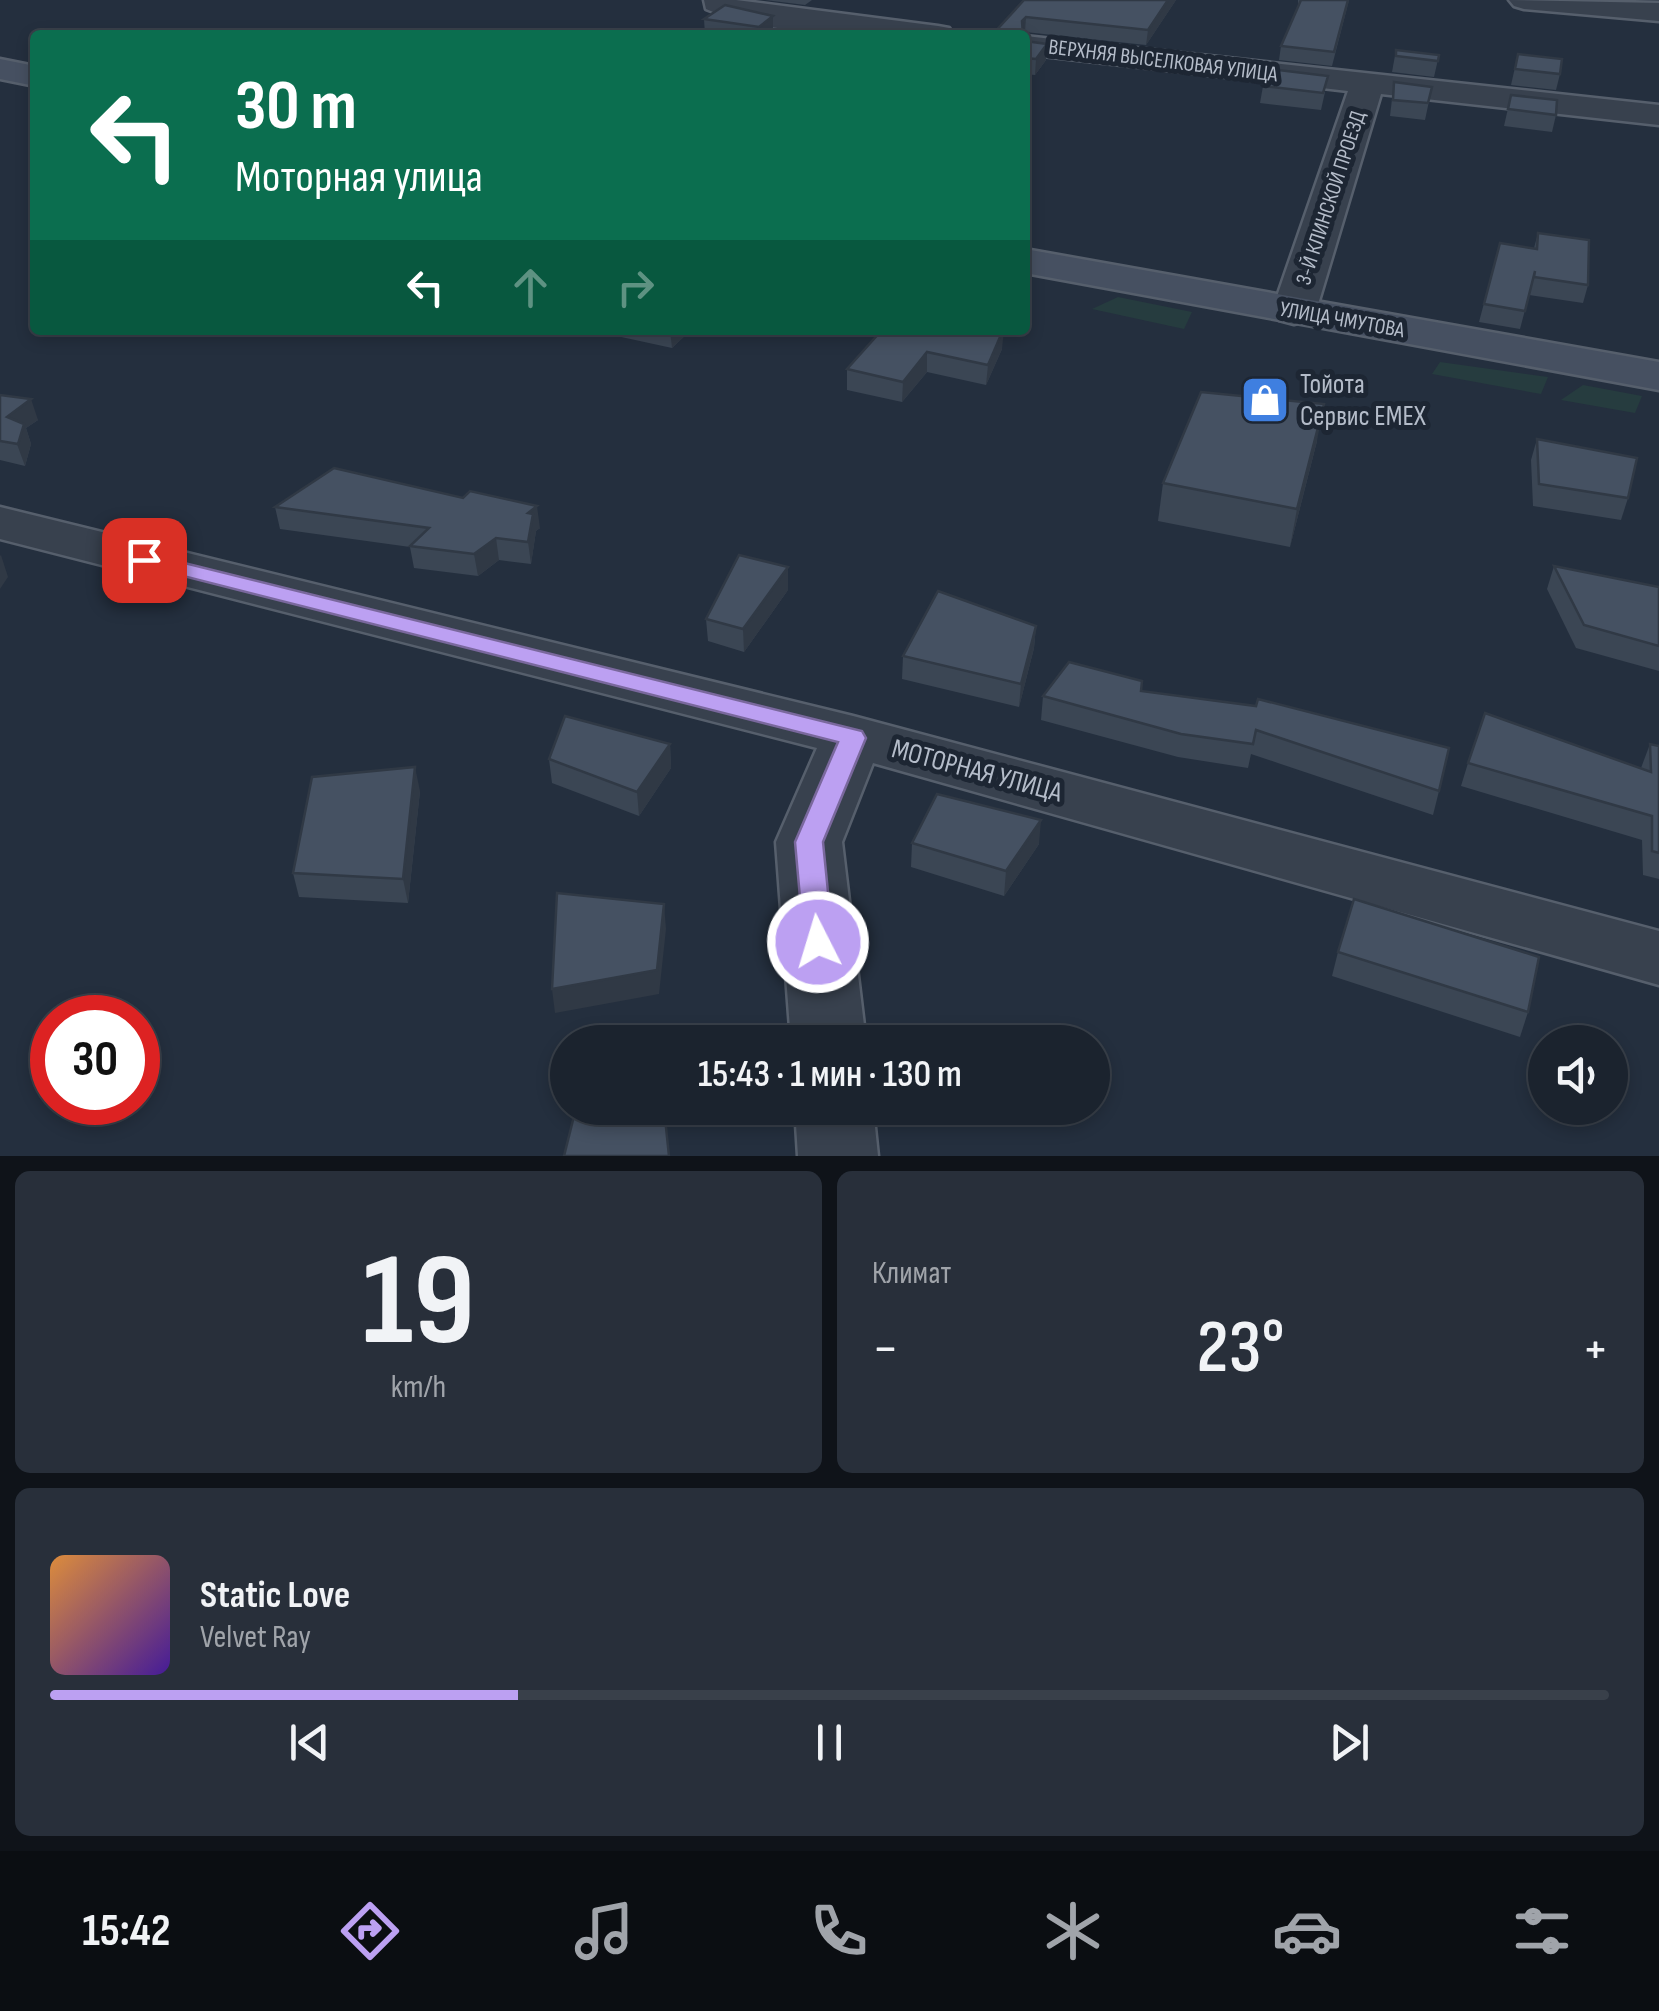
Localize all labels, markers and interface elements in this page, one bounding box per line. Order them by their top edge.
street label: ВЕРХНЯЯ ВЫСЕЛКОВАЯ УЛИЦА [1047,34,1280,89]
text: 30 m [235,65,357,149]
icon: left [70,70,200,200]
street label: 3-Й КЛИНСКОЙ ПРОЕЗД [1290,107,1372,288]
text: Моторная улица [235,150,483,205]
icon: left [398,260,453,315]
icon: ahead [503,260,558,315]
icon: right [608,260,663,315]
street label: УЛИЦА ЧМУТОВА [1277,296,1407,344]
place label: Тойота Сервис EMEX [1300,368,1426,433]
shop icon: Тойота Сервис EMEX [1239,374,1291,426]
pin [102,518,187,603]
icon: arrive [117,533,172,588]
street label: МОТОРНАЯ УЛИЦА [888,732,1067,810]
position arrow [766,890,870,994]
speed limit sign: 30 [30,995,160,1125]
map controls [1528,1025,1628,1125]
button: sound [1528,1025,1628,1125]
text: 15:43 · 1 мин · 130 m [698,1052,962,1097]
text: 19 [362,1225,475,1381]
text: Климат [872,1254,951,1293]
text: 23° [1197,1303,1284,1394]
text: − [872,1316,899,1383]
text: + [1582,1316,1609,1383]
text: km/h [391,1368,446,1407]
text: Static Love [200,1573,350,1618]
text: Velvet Ray [200,1618,311,1657]
icon: previous [282,1715,337,1770]
icon: pause [802,1715,857,1770]
icon: next [1322,1715,1377,1770]
icon: directions [335,1896,405,1966]
icon: music [569,1896,639,1966]
icon: phone [804,1896,874,1966]
icon: climate [1038,1896,1108,1966]
icon: car [1272,1896,1342,1966]
icon: filters [1507,1896,1577,1966]
text: 15:42 [82,1904,170,1959]

